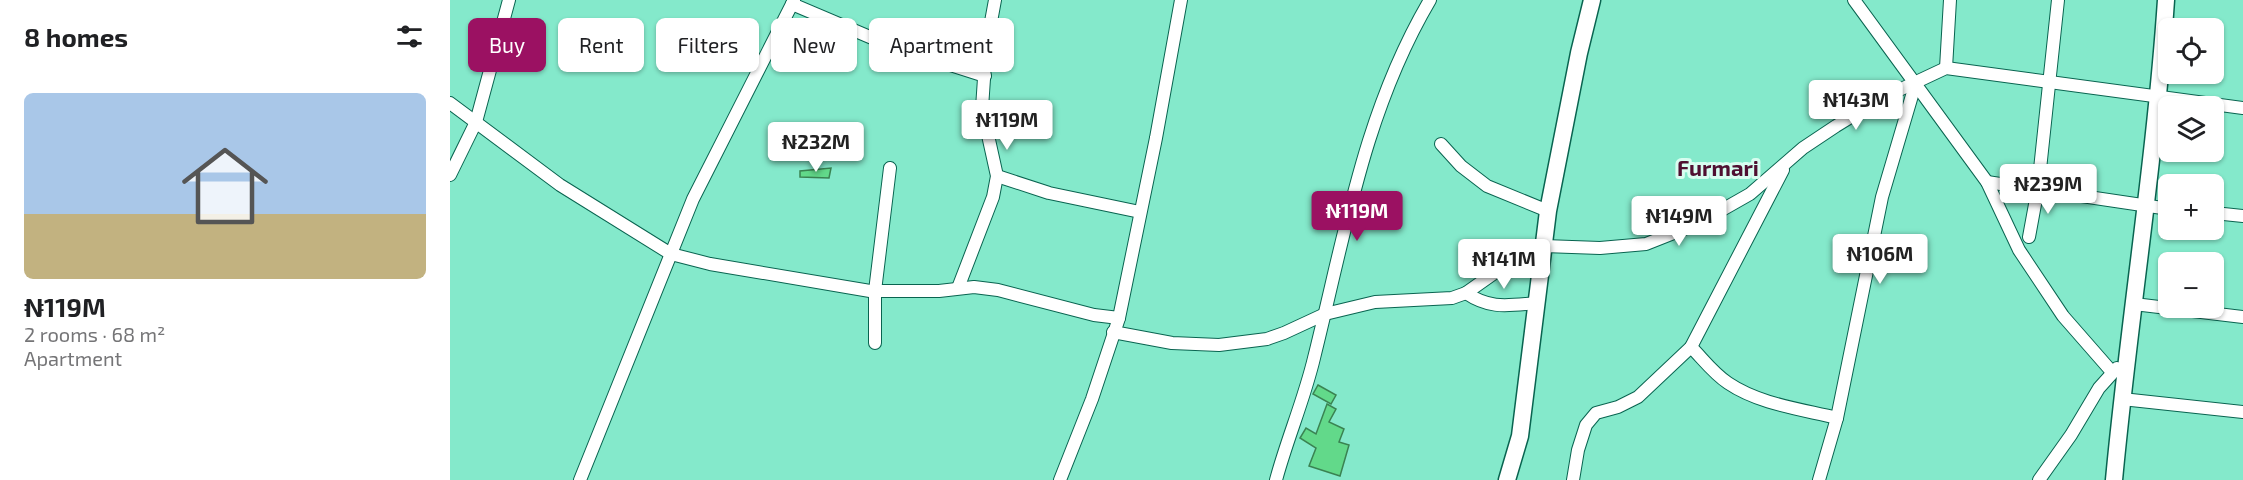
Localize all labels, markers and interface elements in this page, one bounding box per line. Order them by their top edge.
chip: Buy [468,18,546,72]
chip: Rent [558,18,644,72]
chip: Filters [656,18,759,72]
chip: New [771,18,857,72]
chip: Apartment [869,18,1014,72]
map controls [2158,18,2224,318]
button: locate [2158,18,2224,84]
icon: filters [393,20,426,53]
text: 8 homes [24,21,128,52]
pin: ₦143M [1814,80,1898,131]
text: ₦143M [1823,87,1889,111]
button: layers [2158,96,2224,162]
pin: ₦119M [965,100,1049,151]
text: ₦119M [976,107,1038,131]
pin: ₦232M [774,122,858,173]
text: ₦232M [782,129,850,153]
icon: home [171,132,279,240]
district label: Furmari [1677,154,1759,180]
pin: ₦239M [2006,164,2090,215]
text: ₦239M [2014,171,2082,195]
button: + [2158,174,2224,240]
pin: ₦119M [1315,191,1399,242]
pin: ₦149M [1637,196,1721,247]
text: ₦119M [1326,198,1388,222]
text: ₦149M [1646,203,1712,227]
pin: ₦106M [1838,234,1922,285]
pin: ₦141M [1462,239,1546,290]
text: ₦106M [1847,241,1913,265]
text: ₦141M [1472,246,1536,270]
button: − [2158,252,2224,318]
text: ₦119M [24,291,106,322]
text: 2 rooms · 68 m² [24,322,165,346]
text: Apartment [24,346,122,370]

